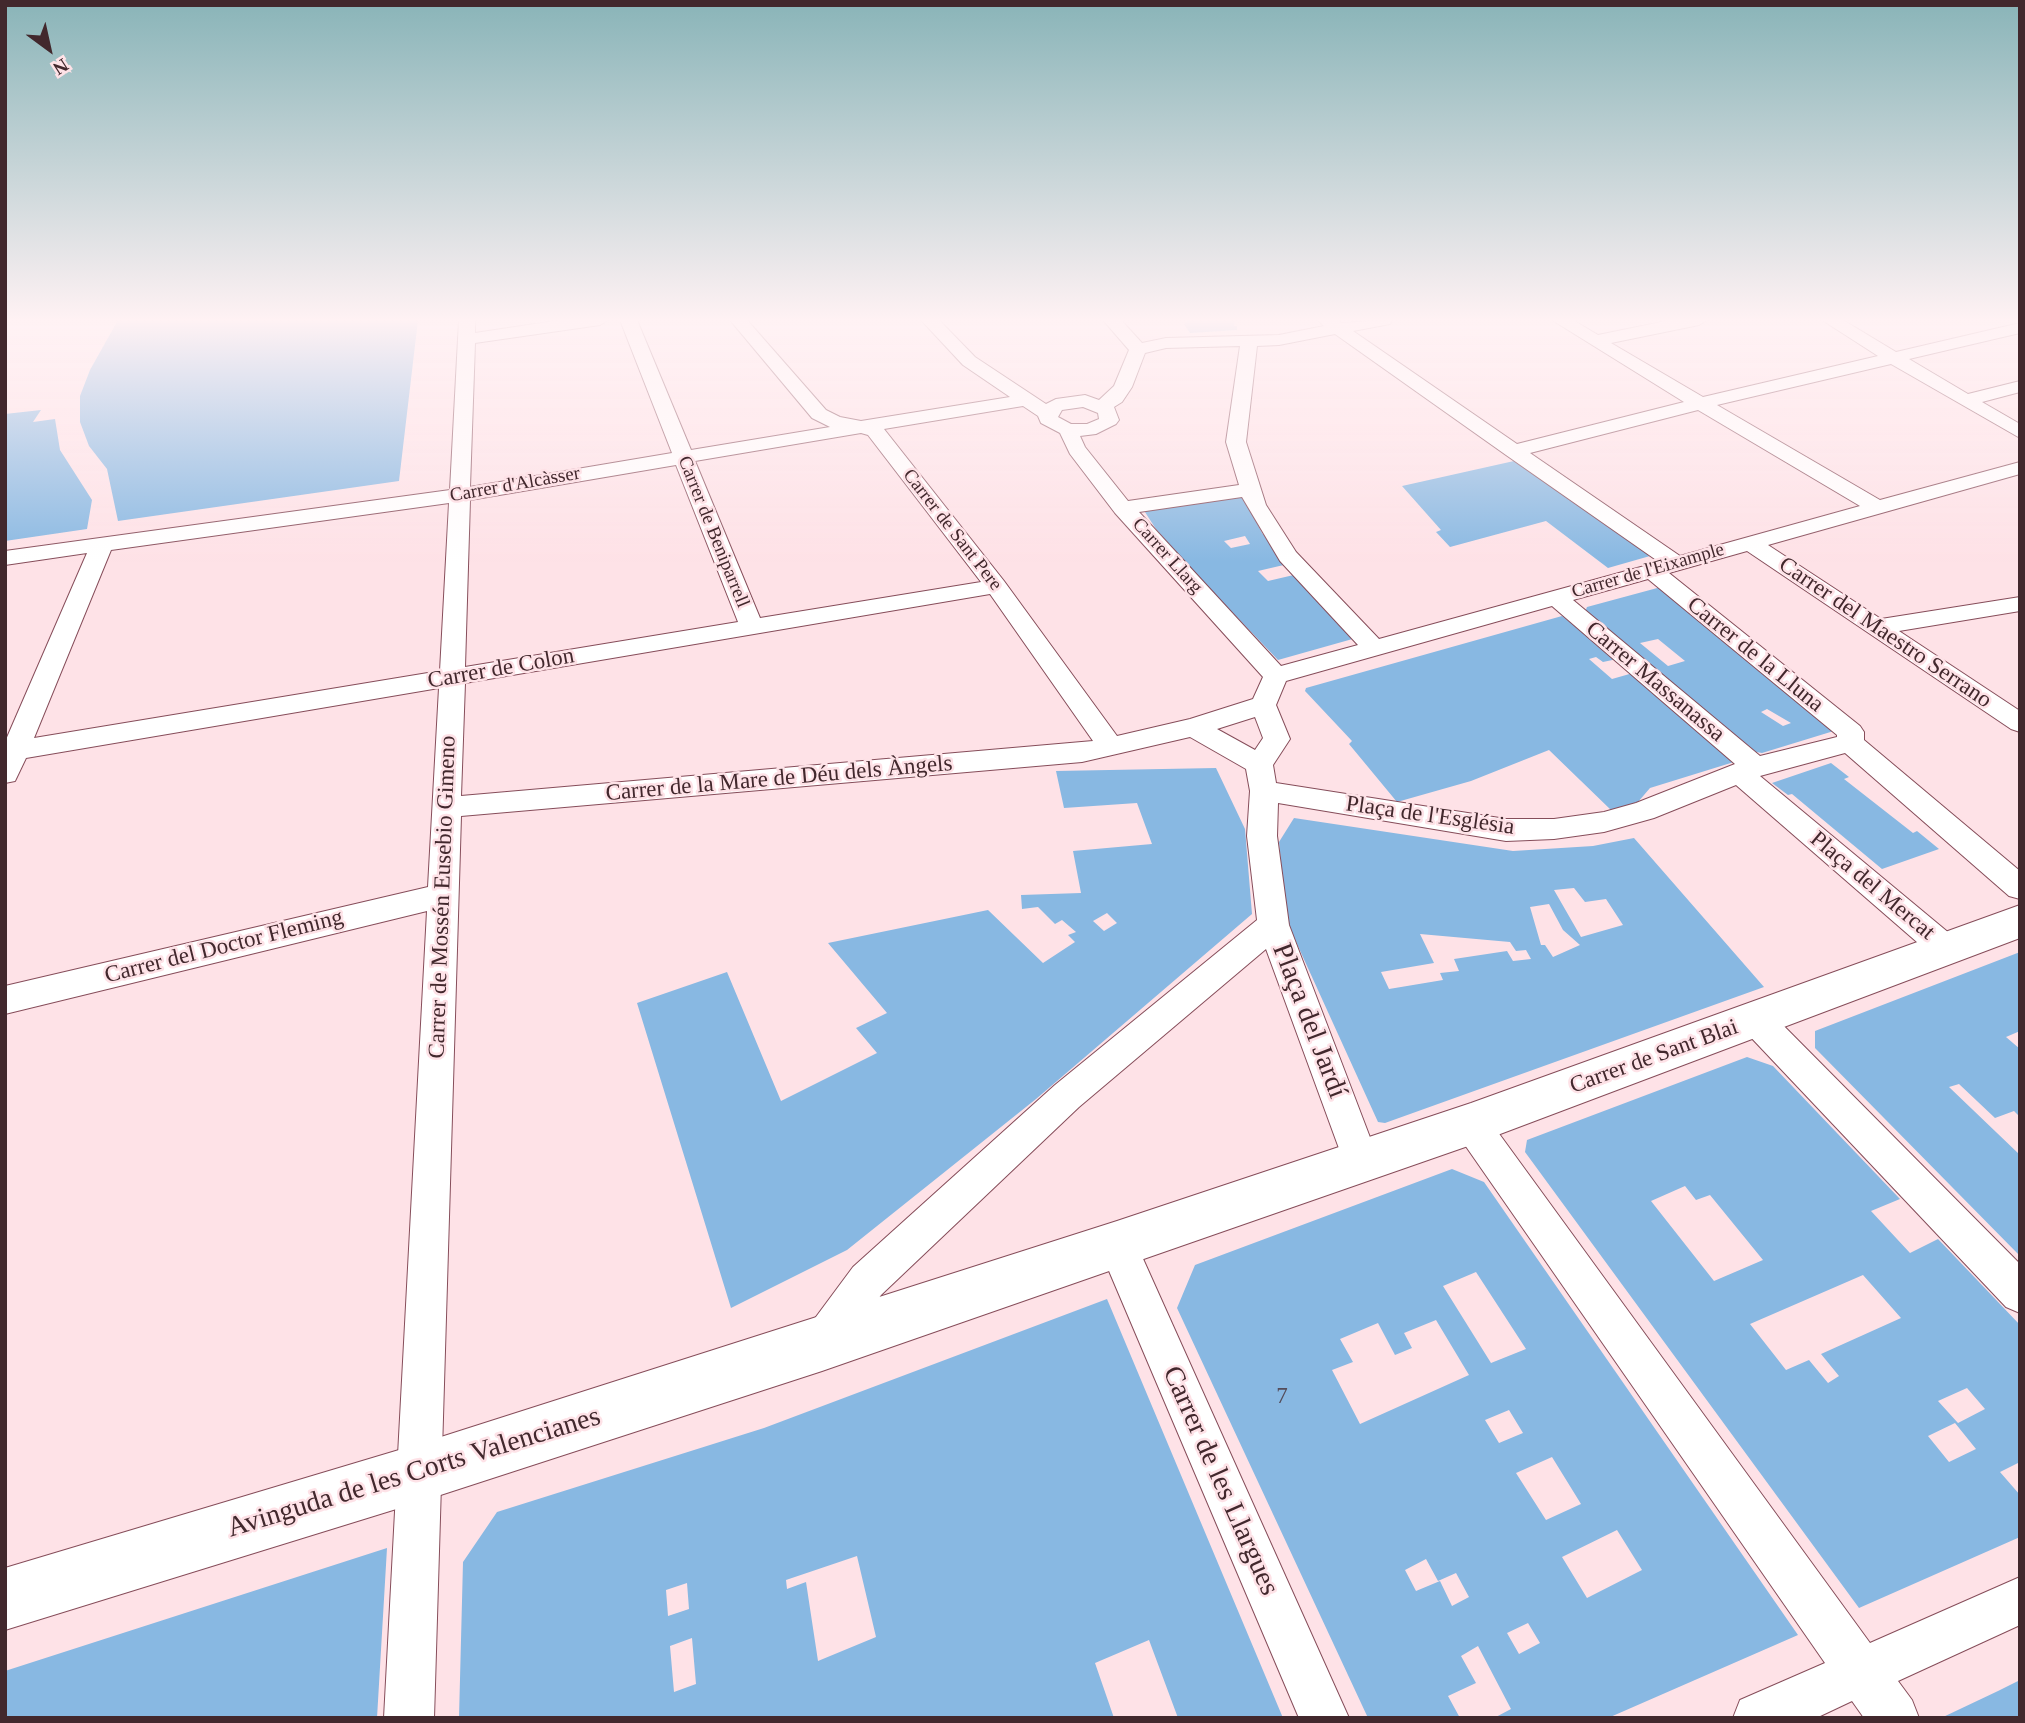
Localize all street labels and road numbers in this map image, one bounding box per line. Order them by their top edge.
street label: Carrer de Beniparrell [672,453,754,611]
street label: Carrer d'Alcàsser [448,462,582,508]
street label: Carrer de Sant Pere [897,465,1007,595]
street label: Carrer Llarg [1127,513,1207,599]
street label: Carrer de l'Eixample [1569,538,1727,604]
street label: Carrer del Maestro Serrano [1773,551,1997,715]
street label: Carrer de la Lluna [1681,591,1829,719]
street label: Carrer Massanassa [1580,616,1730,748]
street label: Carrer de Colon [426,643,576,695]
street label: Carrer de Mossén Eusebio Gimeno [424,735,462,1059]
street label: Carrer de la Mare de Déu dels Àngels [604,750,954,808]
street label: Plaça de l'Església [1344,790,1516,842]
street label: Plaça del Mercat [1804,826,1940,946]
street label: Carrer del Doctor Fleming [102,904,346,990]
street label: Plaça del Jardí [1264,939,1354,1103]
street label: Carrer de Sant Blai [1566,1014,1742,1100]
street label: Carrer de les Llargues [1154,1361,1286,1601]
street label: Avinguda de les Corts Valencianes [223,1400,605,1546]

